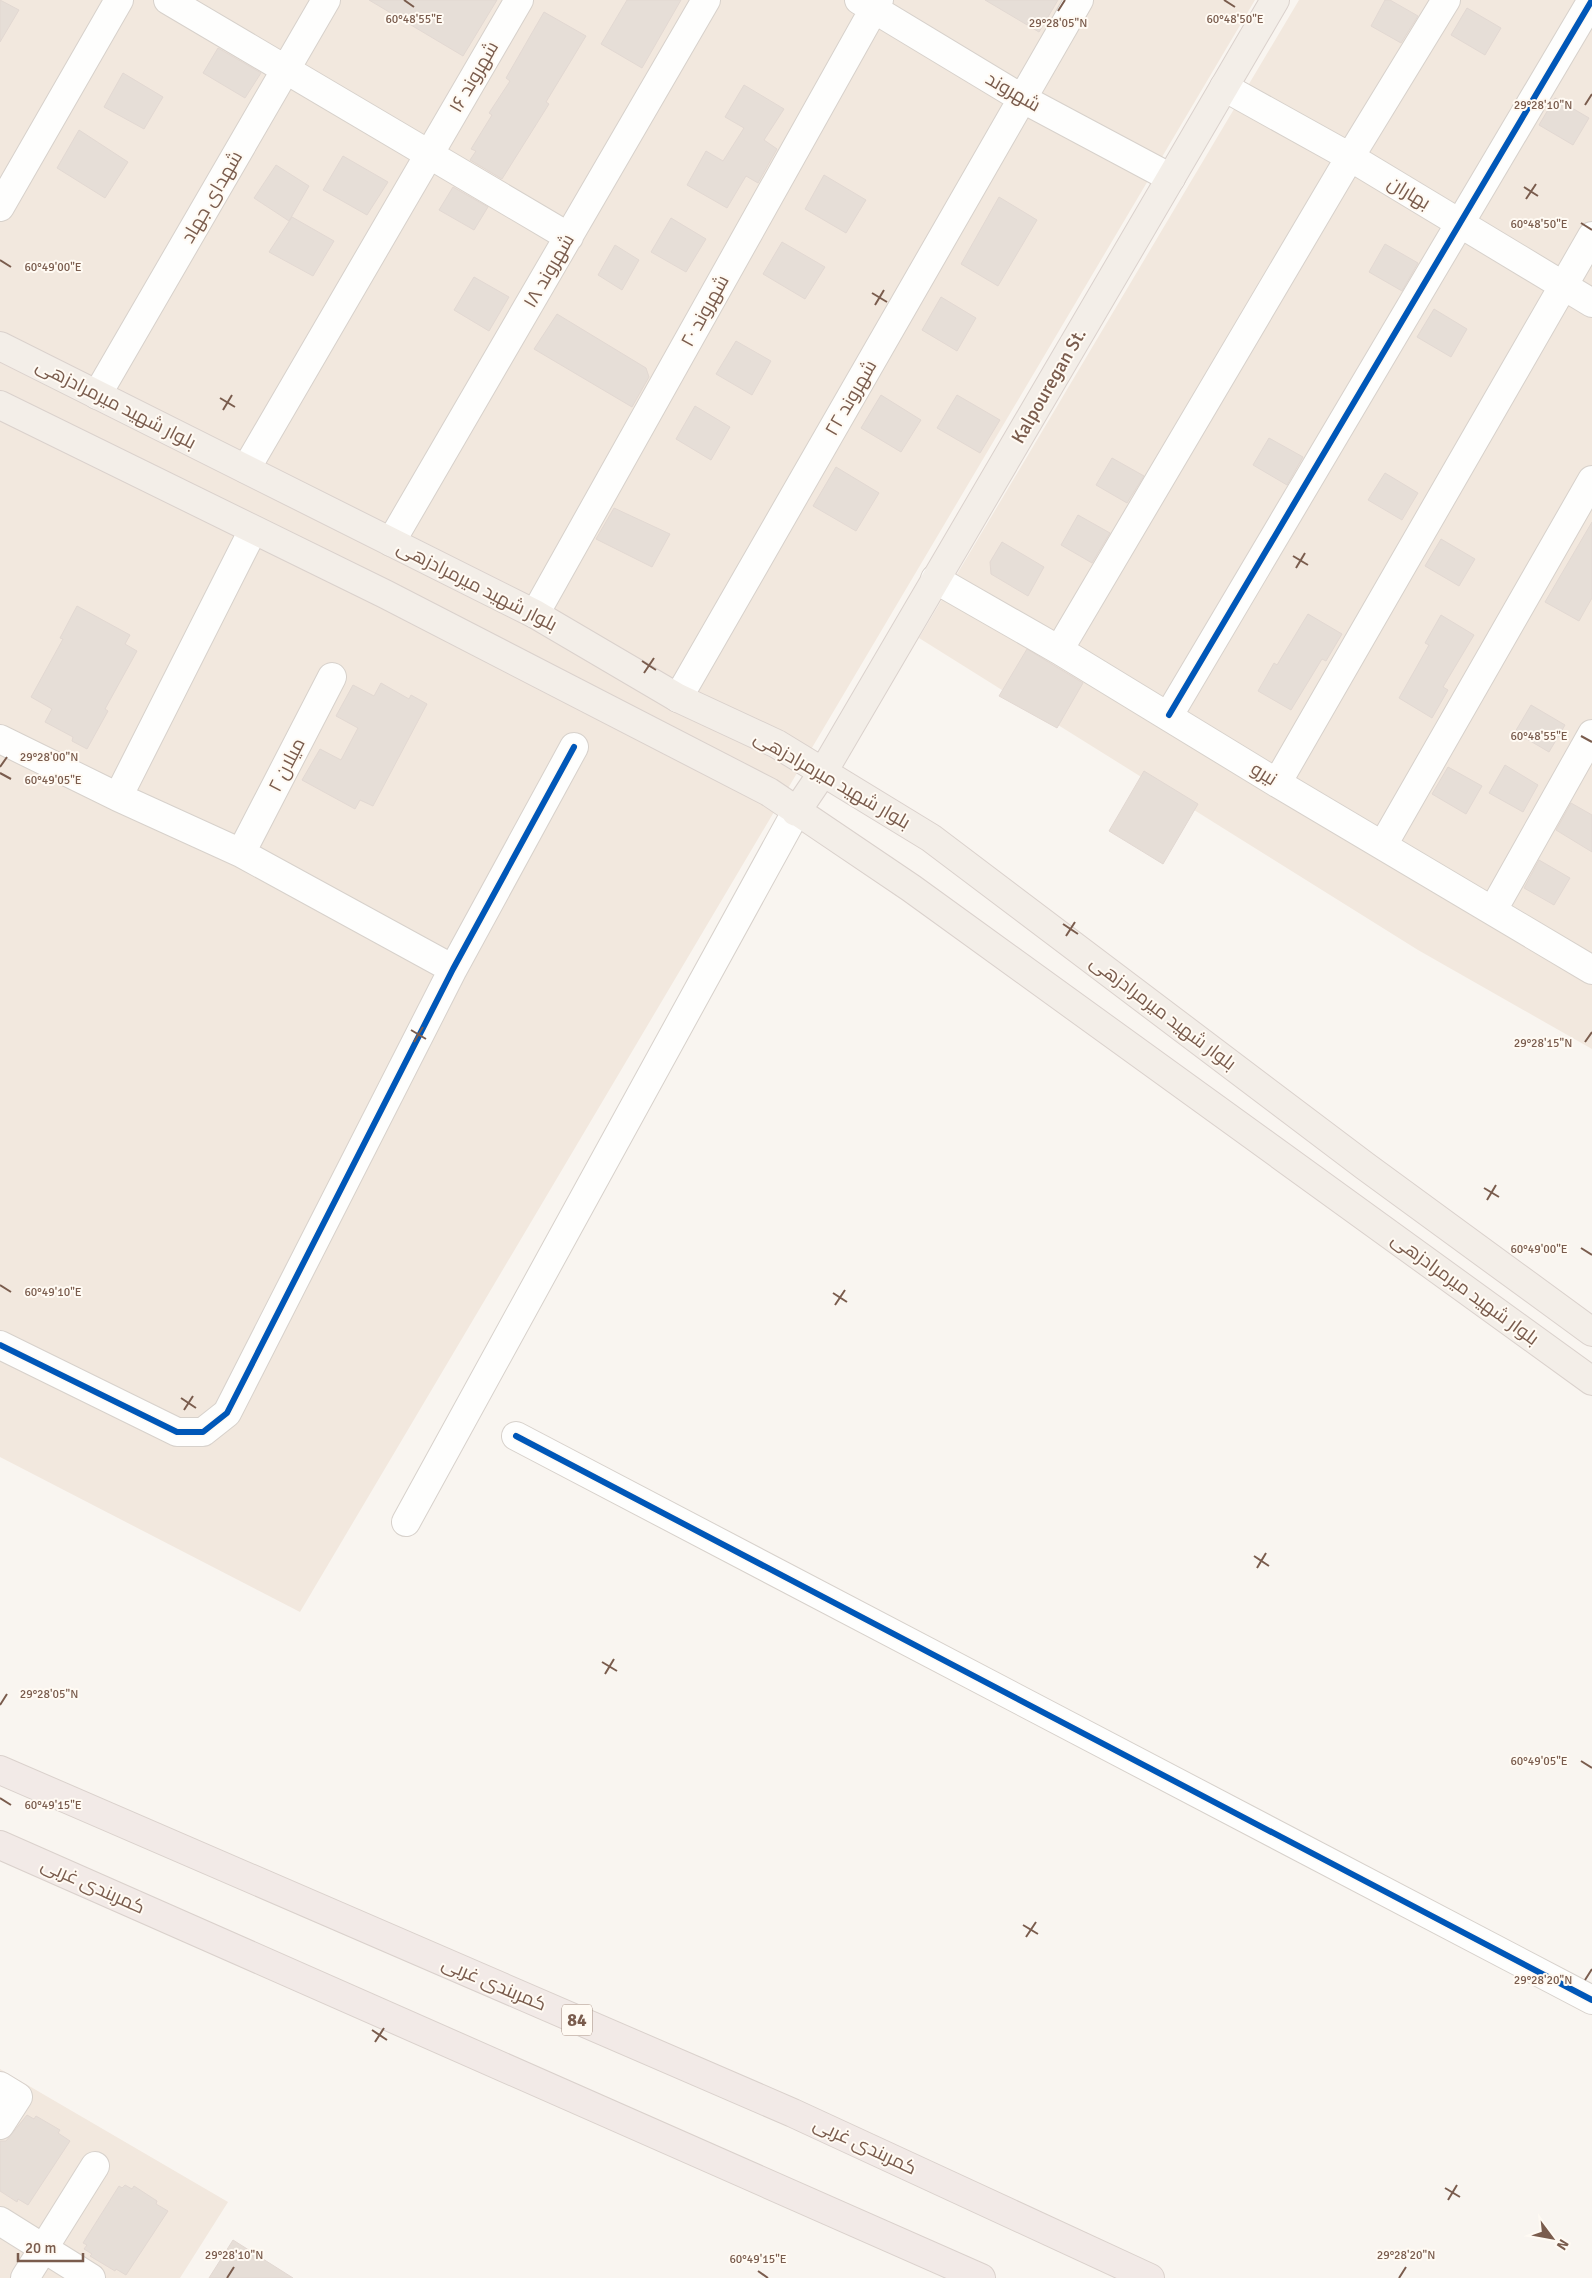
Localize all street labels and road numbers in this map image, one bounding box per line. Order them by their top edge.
street label: شهروند ۱۶ [444,37,504,117]
street label: شهروند [981,67,1045,117]
street label: شهدای جهاد [176,147,248,247]
street label: بهاران [1383,171,1435,215]
street label: شهروند ۱۸ [518,230,580,312]
street label: شهروند ۲۰ [675,271,735,351]
street label: Kalpouregan St. [1006,324,1092,448]
street label: بلوار شهید میرمرادزهی [32,353,200,455]
street label: شهروند ۲۲ [820,356,882,440]
street label: بلوار شهید میرمرادزهی [393,535,561,637]
street label: بلوار شهید میرمرادزهی [749,725,915,835]
street label: میلان ۲ [263,734,311,796]
street label: نیرو [1246,757,1282,791]
street label: بلوار شهید میرمرادزهی [1085,950,1241,1076]
street label: بلوار شهید میرمرادزهی [1386,1227,1544,1351]
street label: کمربندی غربی [37,1852,149,1920]
street label: کمربندی غربی [438,1951,550,2017]
road number: 84 [562,2004,592,2036]
street label: کمربندی غربی [810,2112,920,2180]

